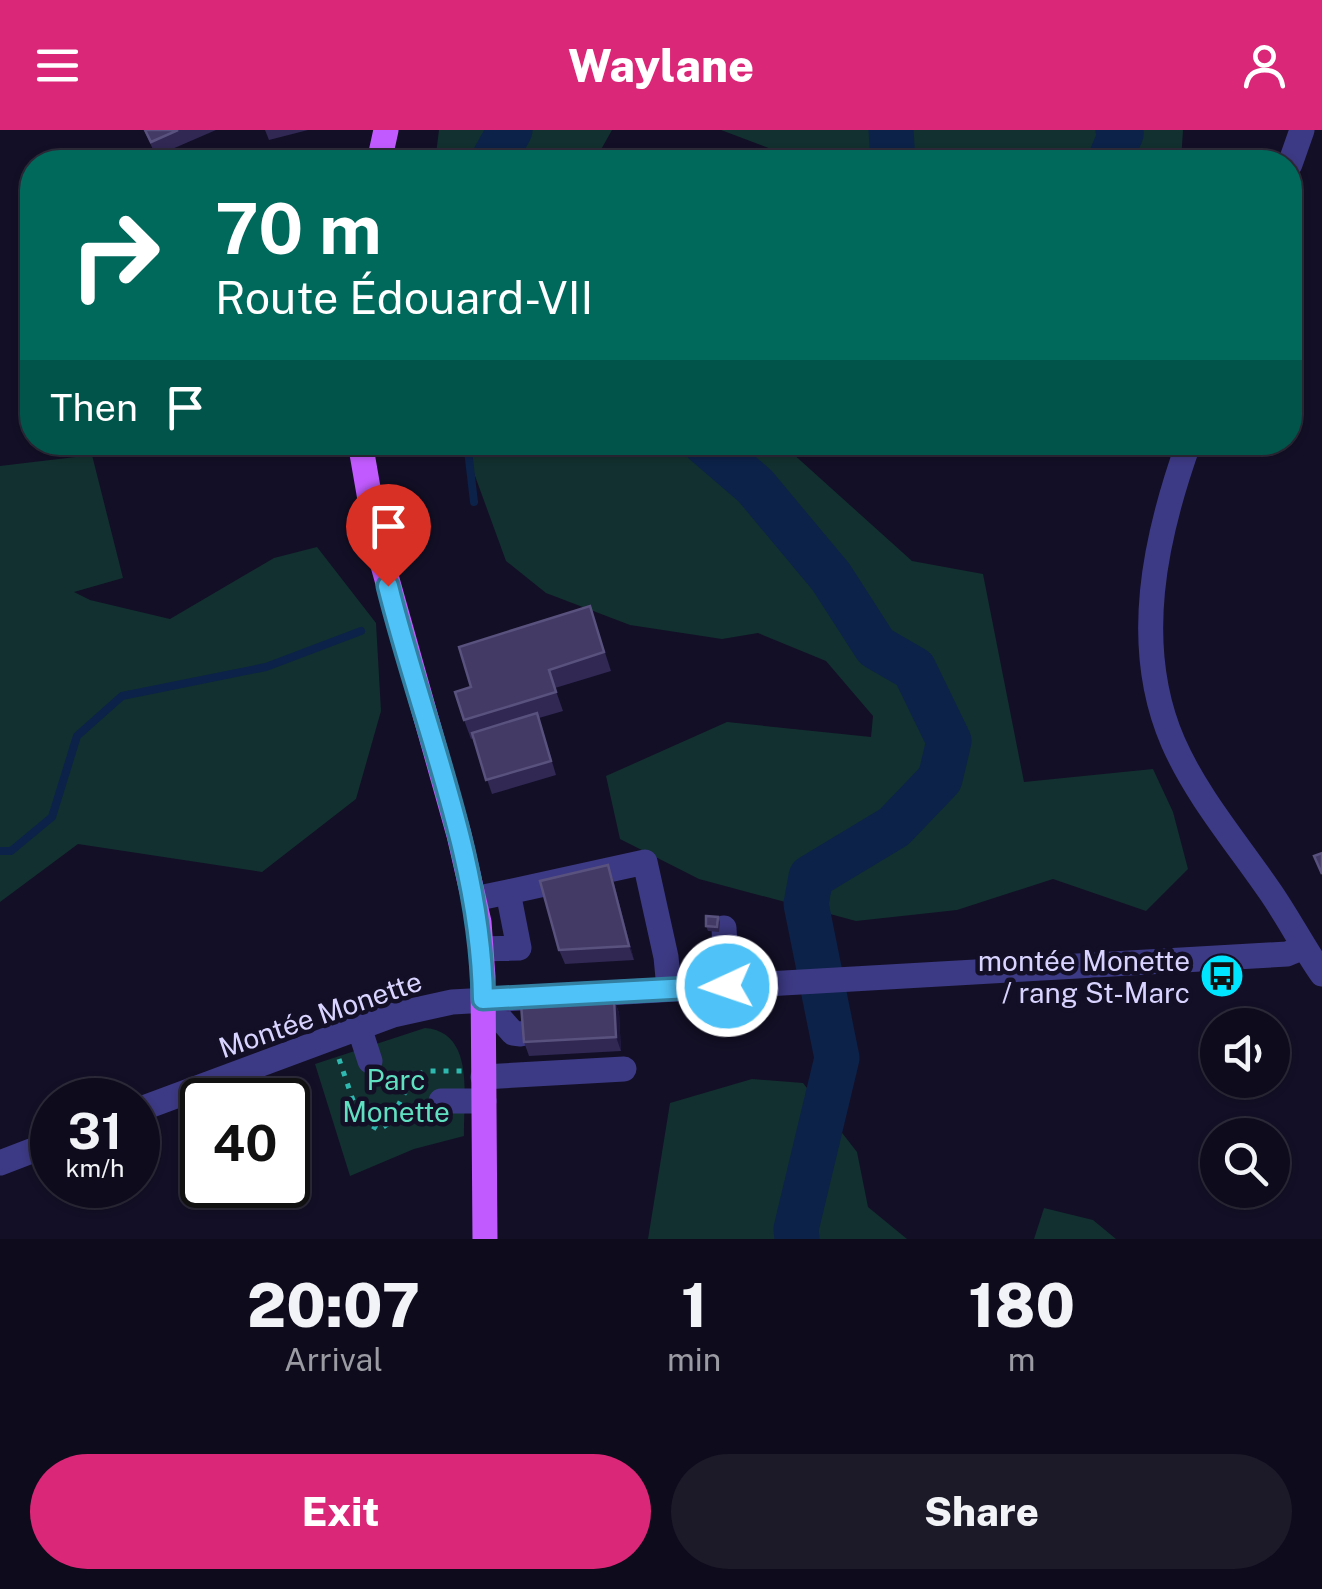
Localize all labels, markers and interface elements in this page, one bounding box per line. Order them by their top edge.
icon: menu [30,38,85,93]
icon: person [1237,38,1292,93]
text: Waylane [568,39,754,92]
text: 70 m [215,187,382,270]
icon: right [50,190,180,320]
text: Route Édouard-VII [215,271,593,324]
icon: arrive [158,380,213,435]
text: Then [50,385,138,430]
pin [346,484,431,587]
icon: arrive [361,499,416,554]
position arrow [675,934,779,1038]
place label: montée Monette / rang St-Marc [978,944,1190,1009]
bus stop icon: montée Monette / rang St-Marc [1199,953,1245,999]
street label: Montée Monette [214,964,426,1064]
map controls [1200,1008,1290,1208]
button: sound [1200,1008,1290,1098]
park label: Parc Monette [342,1063,450,1128]
speed limit sign: 40 [180,1078,310,1208]
text: 31 [68,1101,122,1160]
button: search [1200,1118,1290,1208]
text: km/h [66,1153,124,1183]
text: 20:07 [247,1270,420,1341]
text: 1 [681,1270,707,1341]
text: 180 [968,1270,1075,1341]
text: Arrival [284,1341,383,1378]
text: min [667,1341,721,1378]
text: m [1008,1341,1035,1378]
button: Exit [30,1454,651,1569]
button: Share [671,1454,1292,1569]

